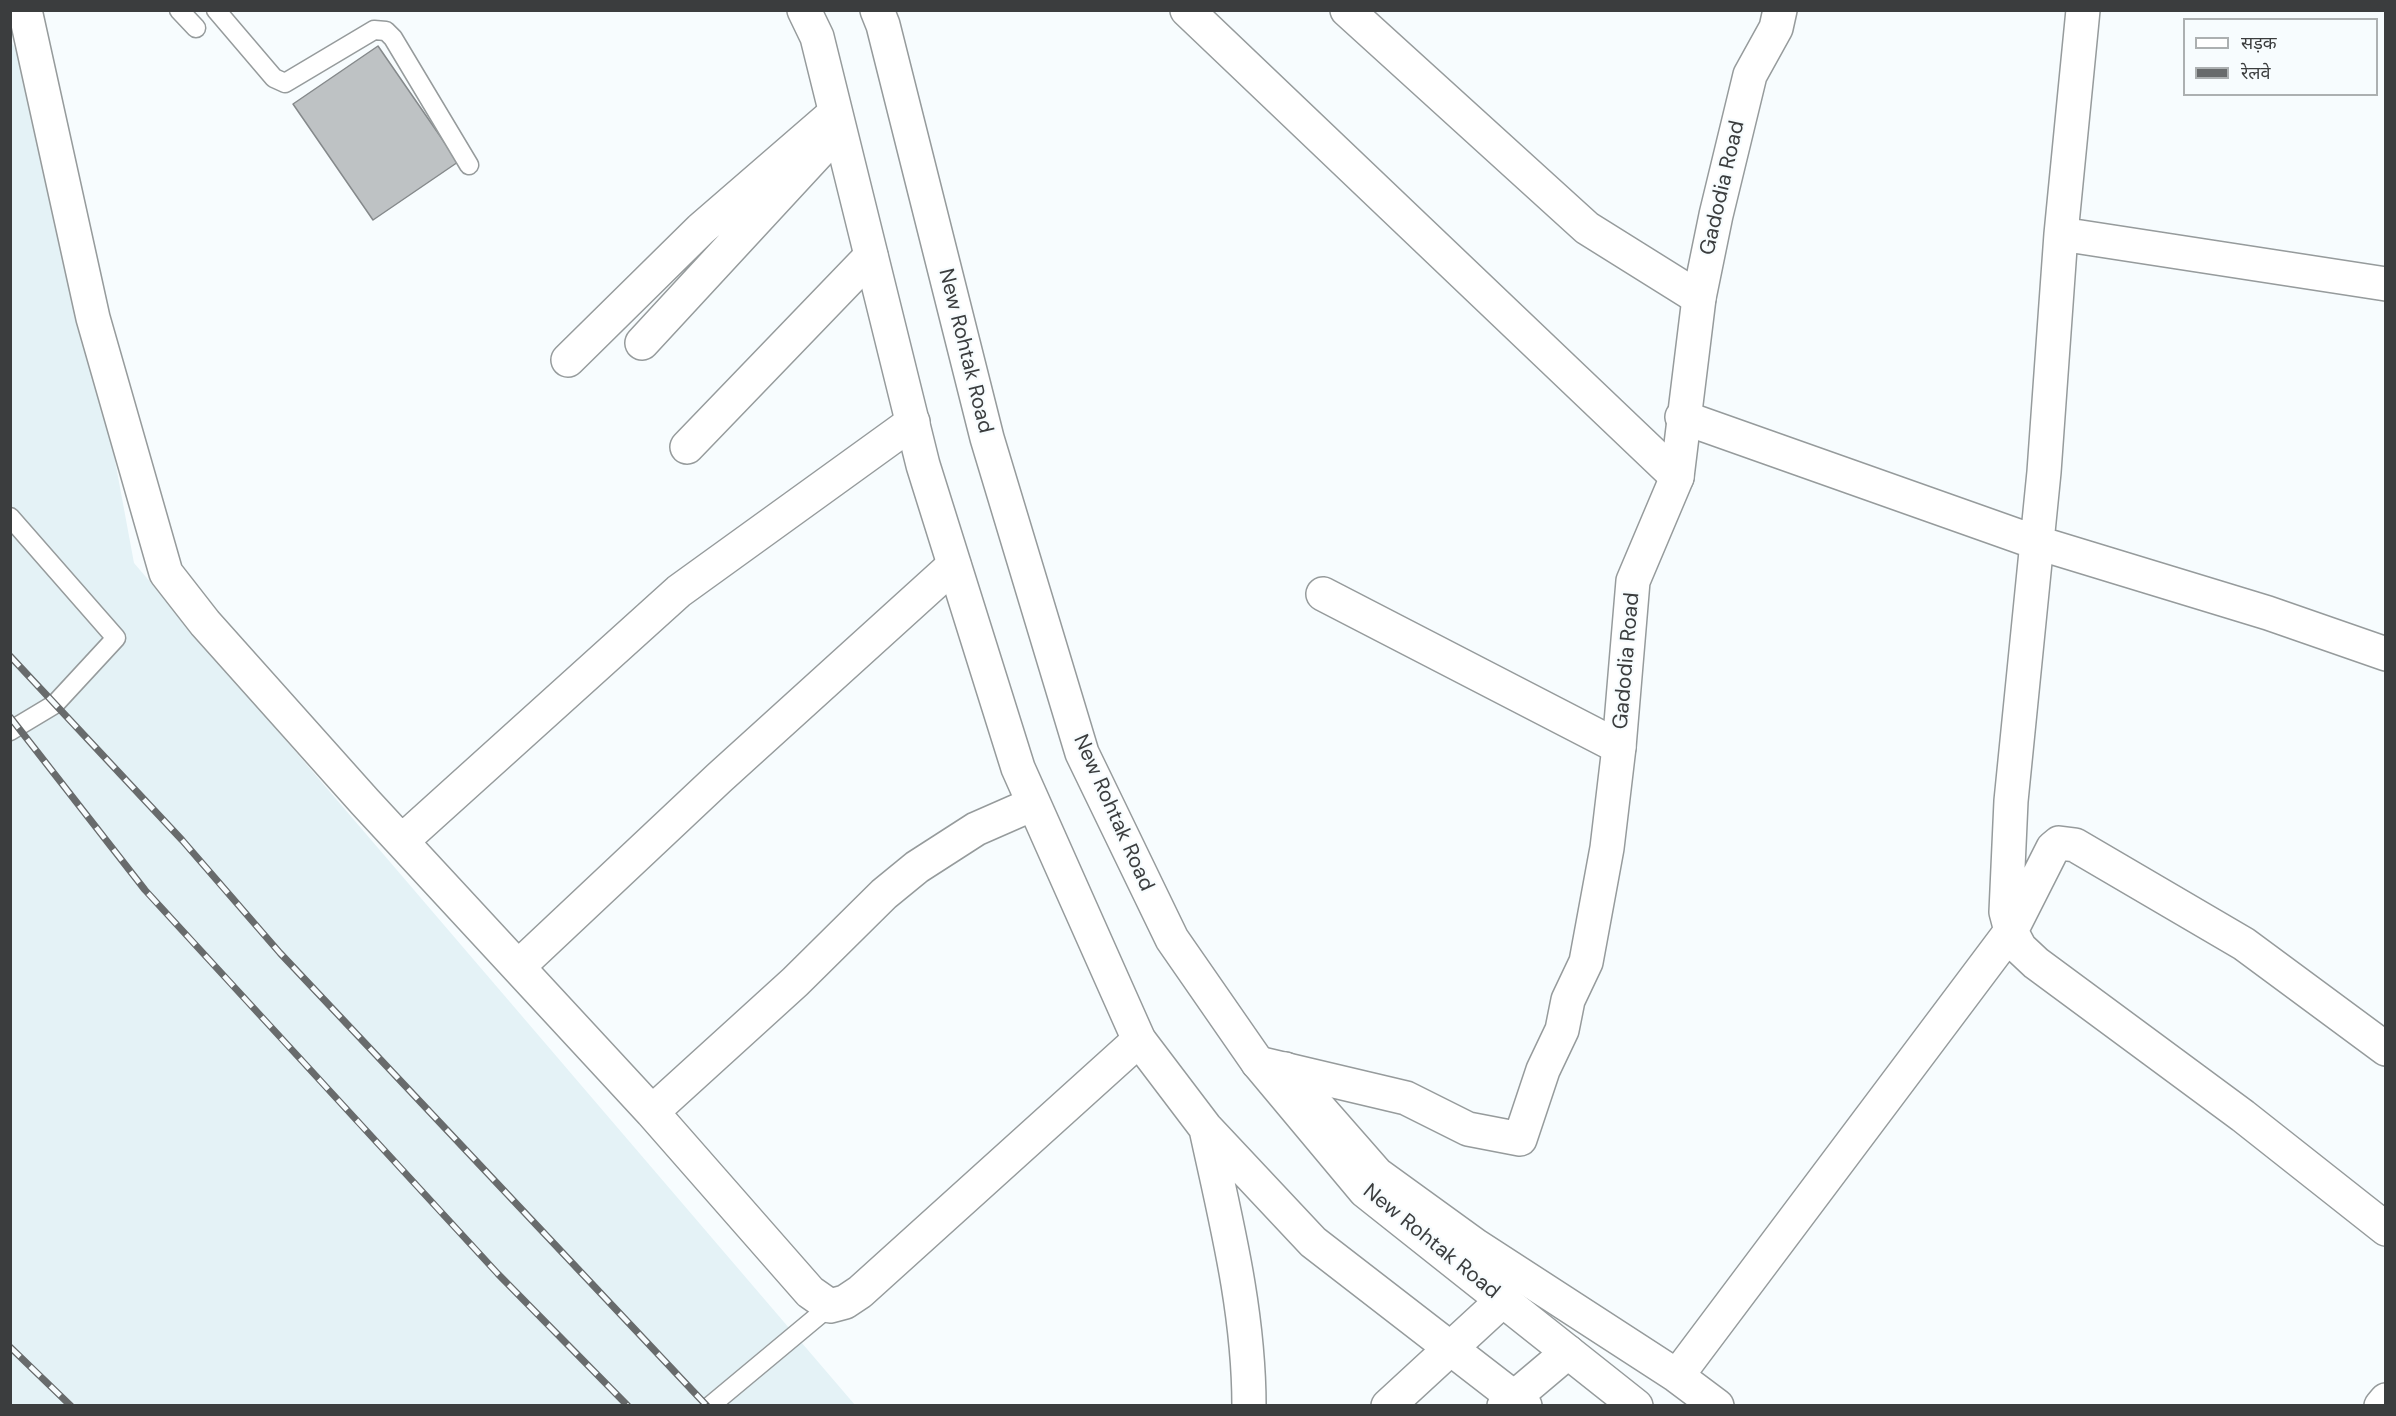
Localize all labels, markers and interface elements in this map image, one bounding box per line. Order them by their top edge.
legend [2183,18,2378,96]
text: सड़क [2241,31,2277,55]
text: रेलवे [2241,61,2271,85]
street label: Gadodia Road [1695,118,1751,258]
street label: New Rohtak Road [932,266,998,436]
street label: Gadodia Road [1608,592,1646,730]
street label: New Rohtak Road [1067,731,1159,895]
street label: New Rohtak Road [1358,1179,1504,1305]

